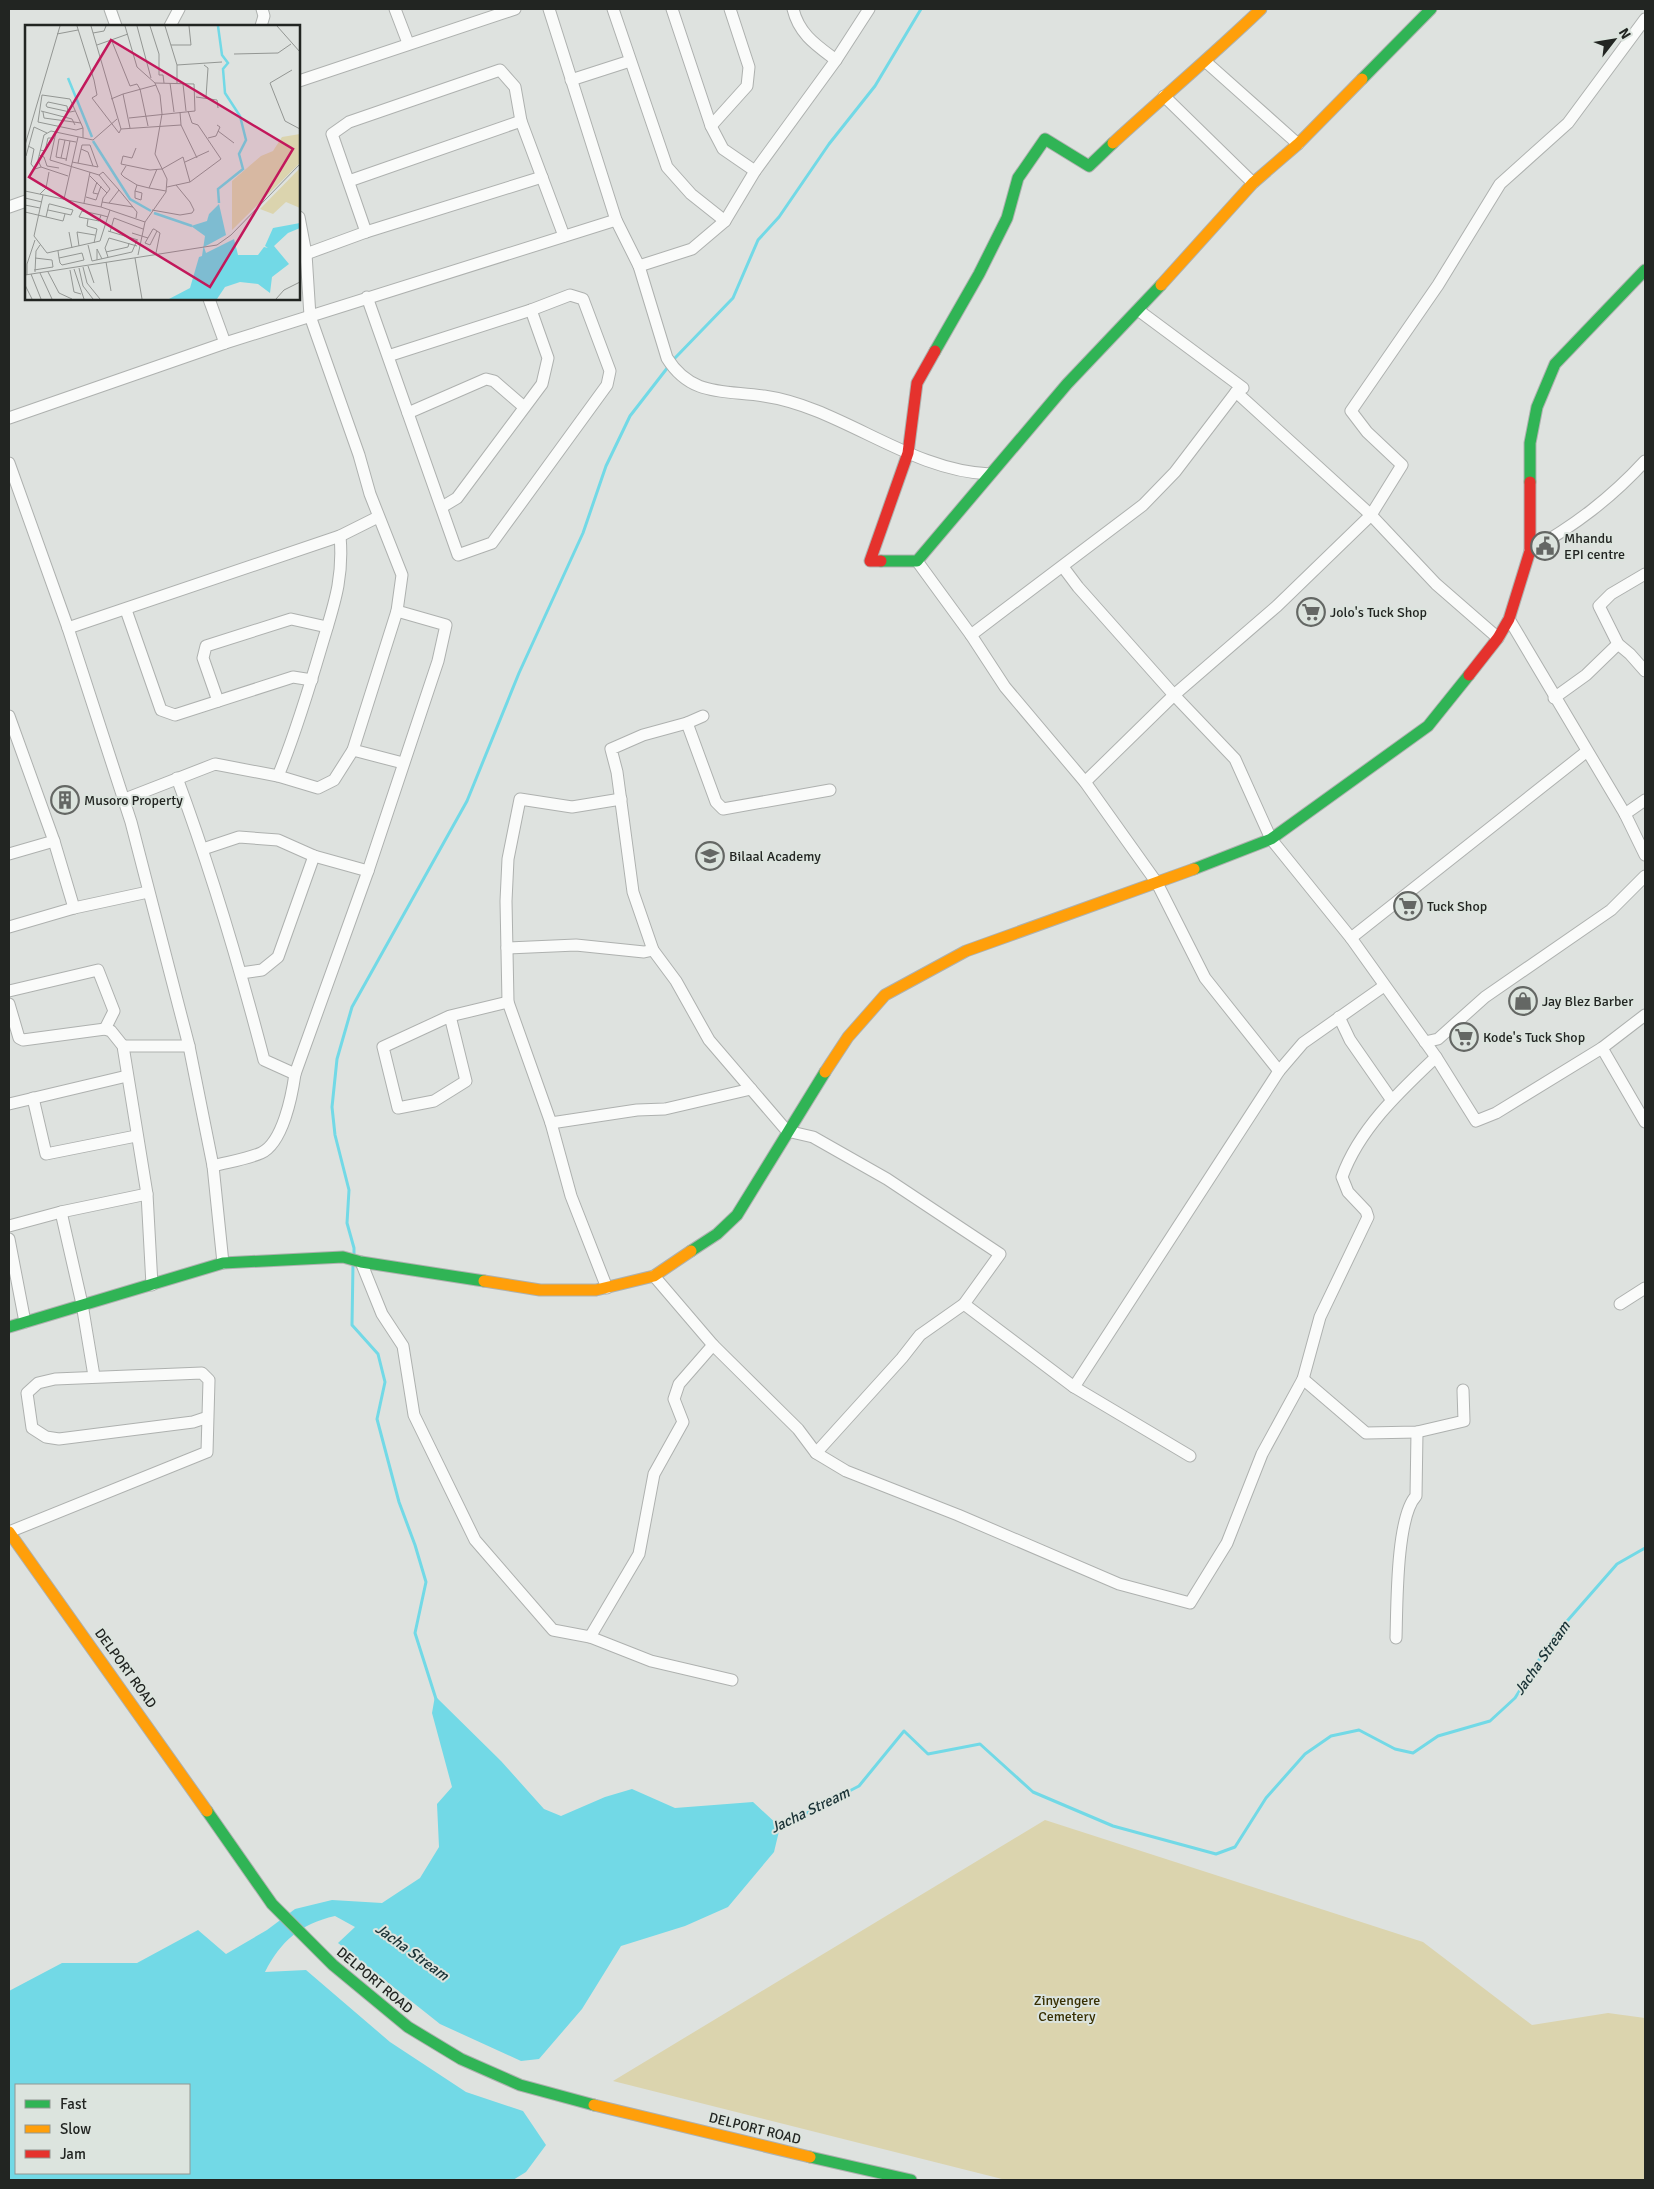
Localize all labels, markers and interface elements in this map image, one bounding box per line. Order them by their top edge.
north arrow [1589,15,1639,65]
inset map [25,25,300,300]
text: N [1615,25,1635,42]
place label: Mhandu EPI centre [1564,530,1625,563]
public building icon: Mhandu EPI centre [1530,531,1560,561]
supermarket icon: Jolo's Tuck Shop [1296,597,1326,627]
place label: Jolo's Tuck Shop [1330,604,1427,621]
building icon: Musoro Property [50,785,80,815]
place label: Musoro Property [84,792,183,809]
school or university icon: Bilaal Academy [695,841,725,871]
place label: Bilaal Academy [729,848,821,865]
supermarket icon: Tuck Shop [1393,891,1423,921]
place label: Tuck Shop [1427,898,1487,915]
shop icon: Jay Blez Barber [1508,986,1538,1016]
place label: Jay Blez Barber [1542,993,1634,1010]
supermarket icon: Kode's Tuck Shop [1449,1022,1479,1052]
place label: Kode's Tuck Shop [1483,1029,1585,1046]
water label: Jacha Stream [1510,1617,1575,1698]
street label: DELPORT ROAD [91,1625,160,1711]
water label: Jacha Stream [767,1783,853,1837]
water label: Jacha Stream [372,1919,453,1985]
street label: DELPORT ROAD [333,1944,416,2017]
park label: Zinyengere Cemetery [1034,1992,1100,2025]
legend [15,2084,190,2174]
text: Fast [60,2095,87,2113]
street label: DELPORT ROAD [707,2109,803,2148]
text: Slow [60,2120,91,2138]
text: Jam [60,2145,86,2163]

